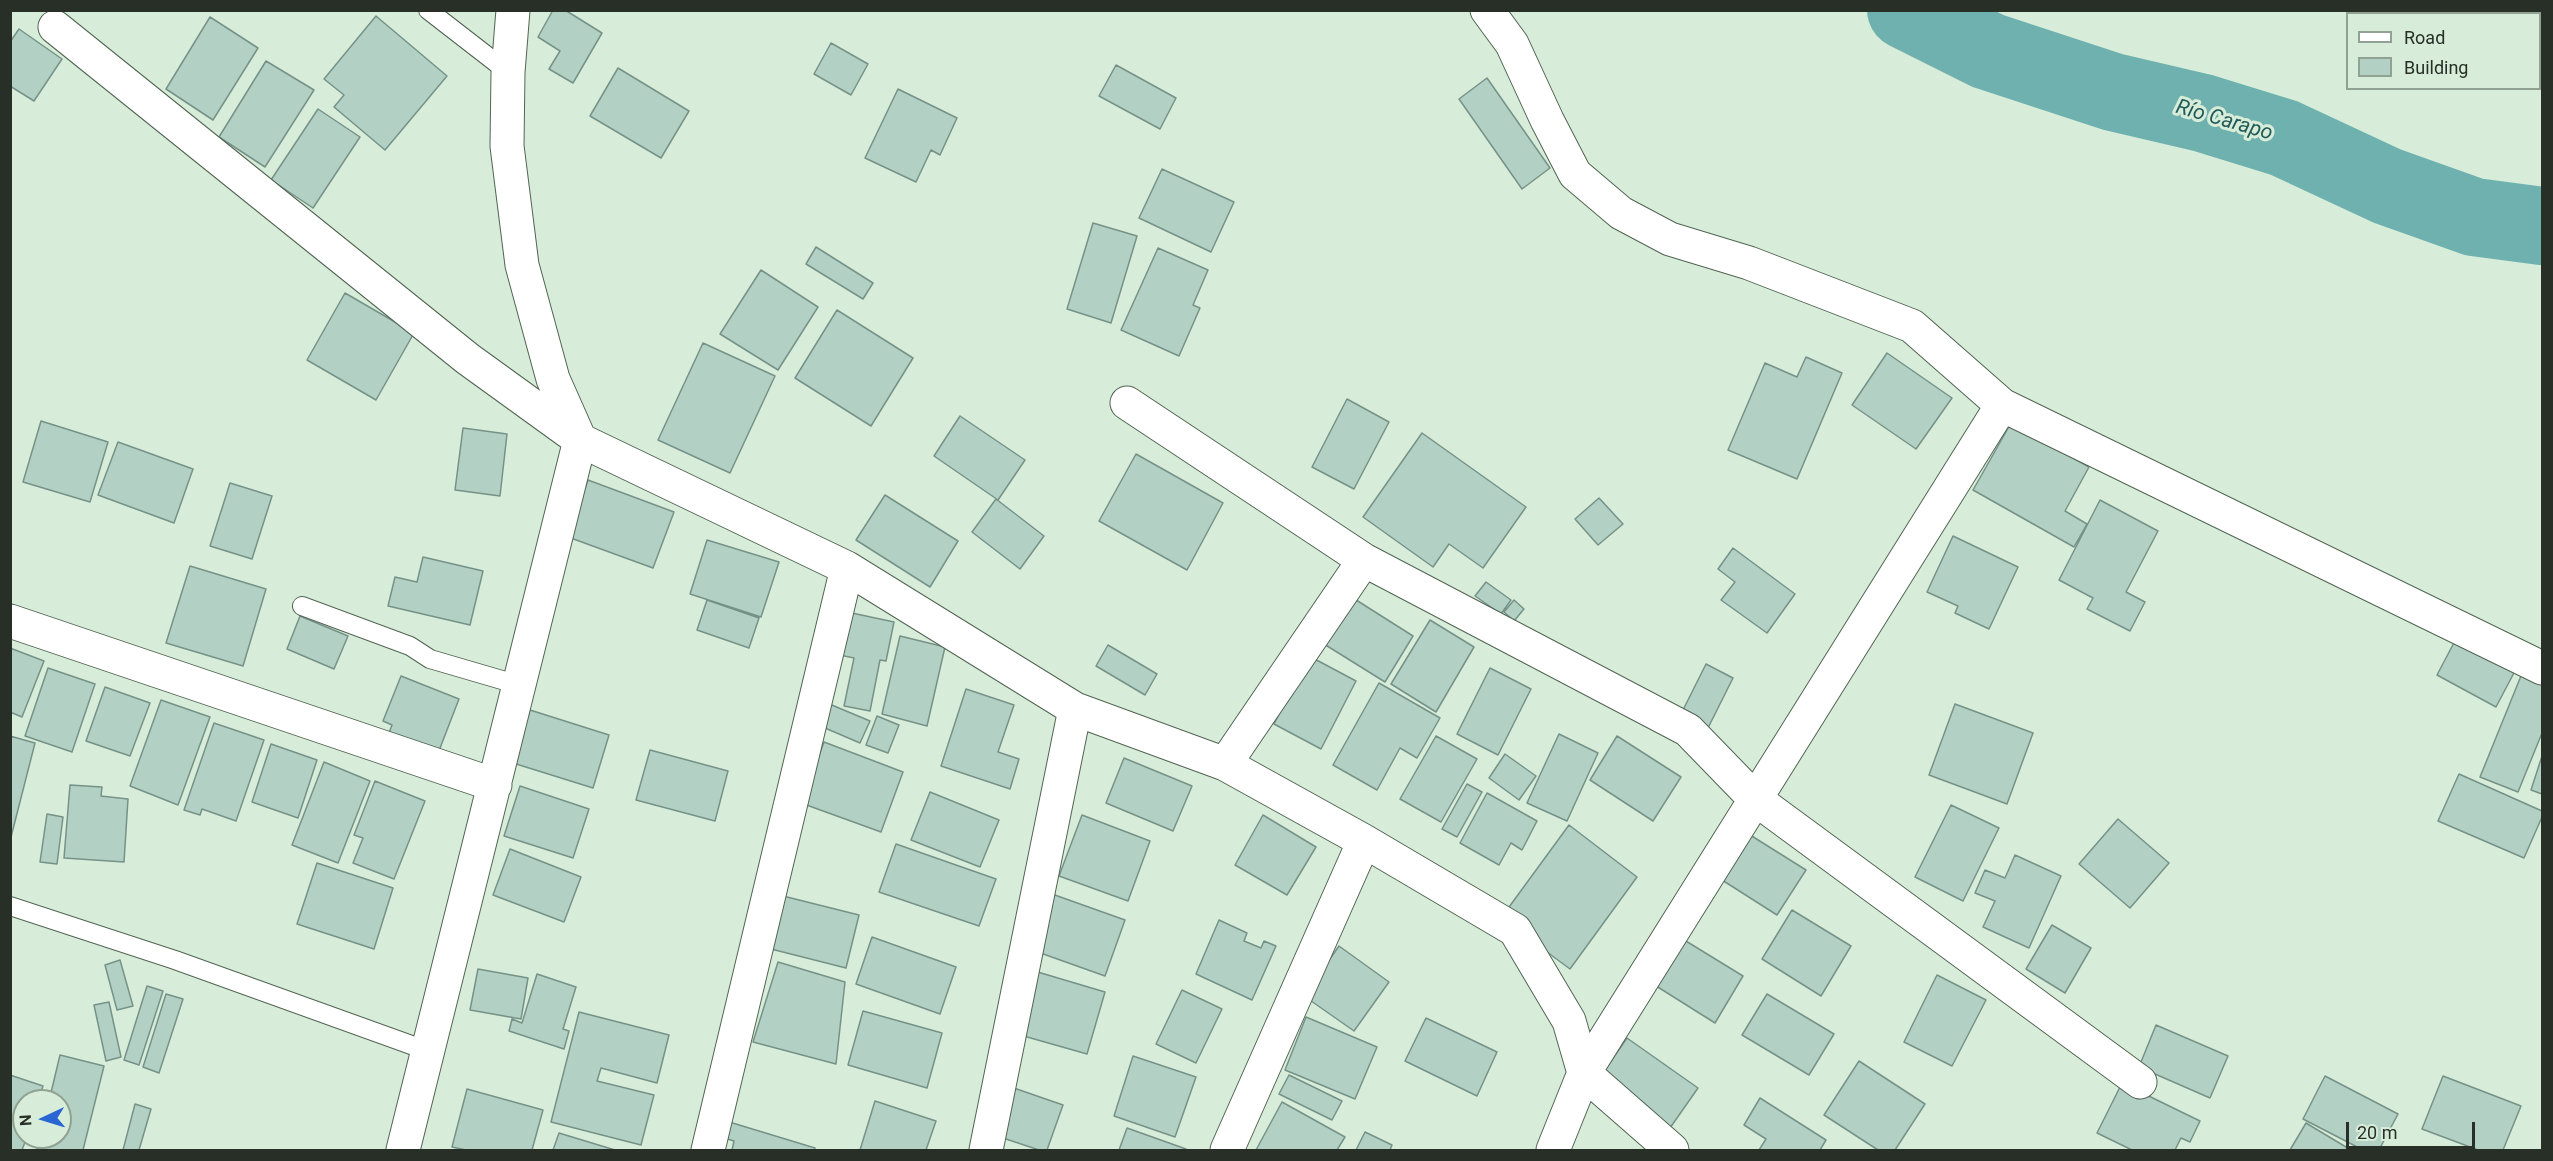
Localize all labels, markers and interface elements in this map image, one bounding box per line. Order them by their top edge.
legend [2346,12,2541,90]
text: Road [2404,27,2445,48]
text: Building [2404,57,2468,78]
water label: Río Carapo [2173,95,2275,147]
north arrow [12,1089,72,1149]
scale bar [2349,1110,2478,1148]
text: N [16,1114,35,1126]
text: 20 m [2357,1122,2397,1143]

